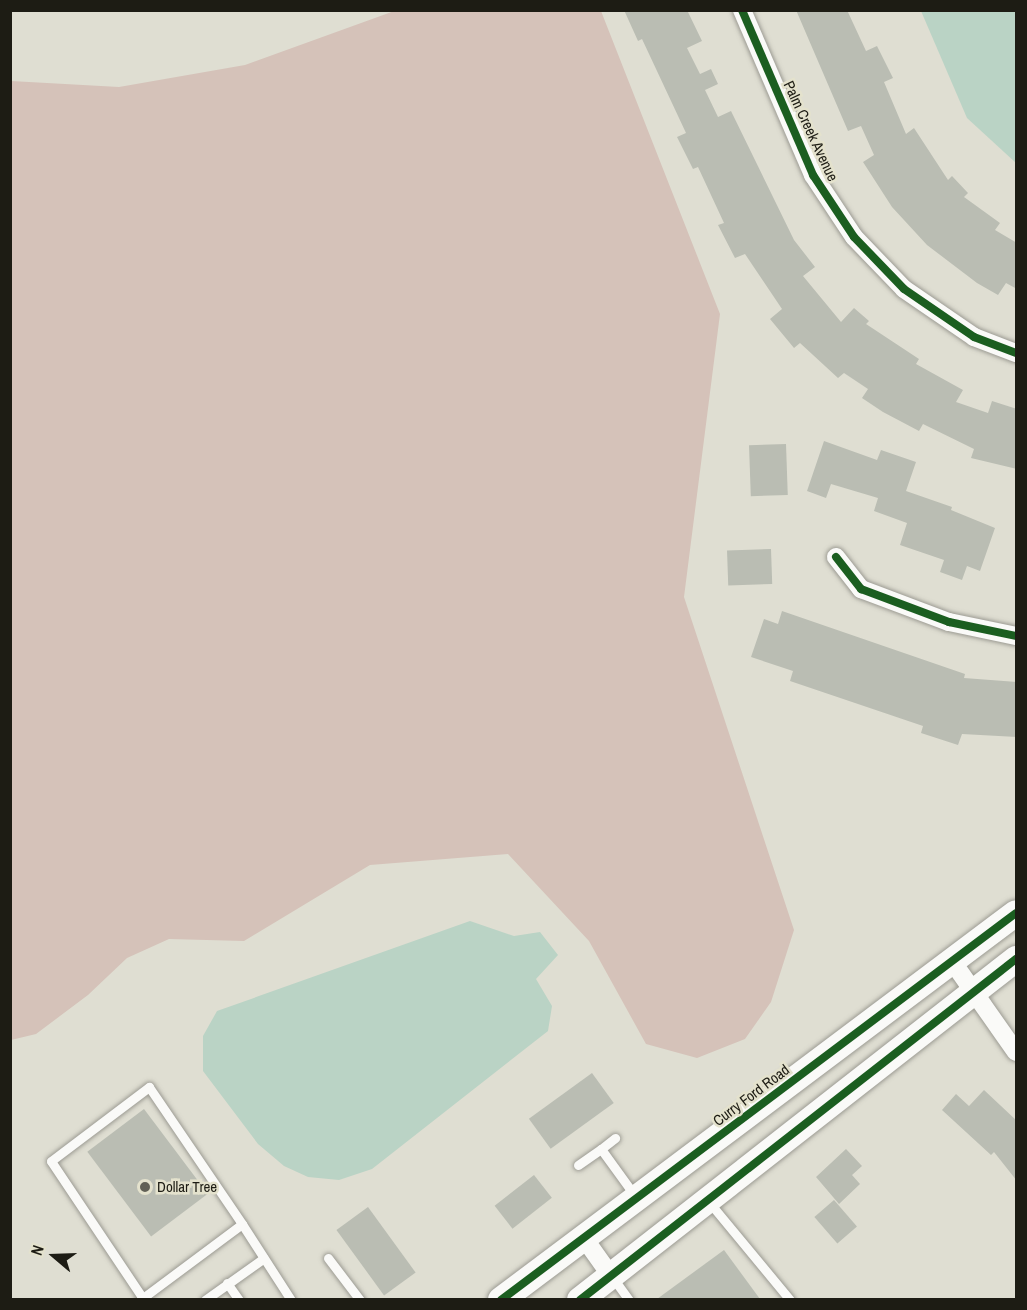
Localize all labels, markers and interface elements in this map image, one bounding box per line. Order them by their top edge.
street label: Palm Creek Avenue [780,78,842,184]
street label: Curry Ford Road [709,1060,793,1130]
place label: Dollar Tree [157,1178,217,1196]
marker: Dollar Tree [138,1180,152,1194]
north arrow [24,1226,84,1286]
text: N [25,1242,49,1258]

